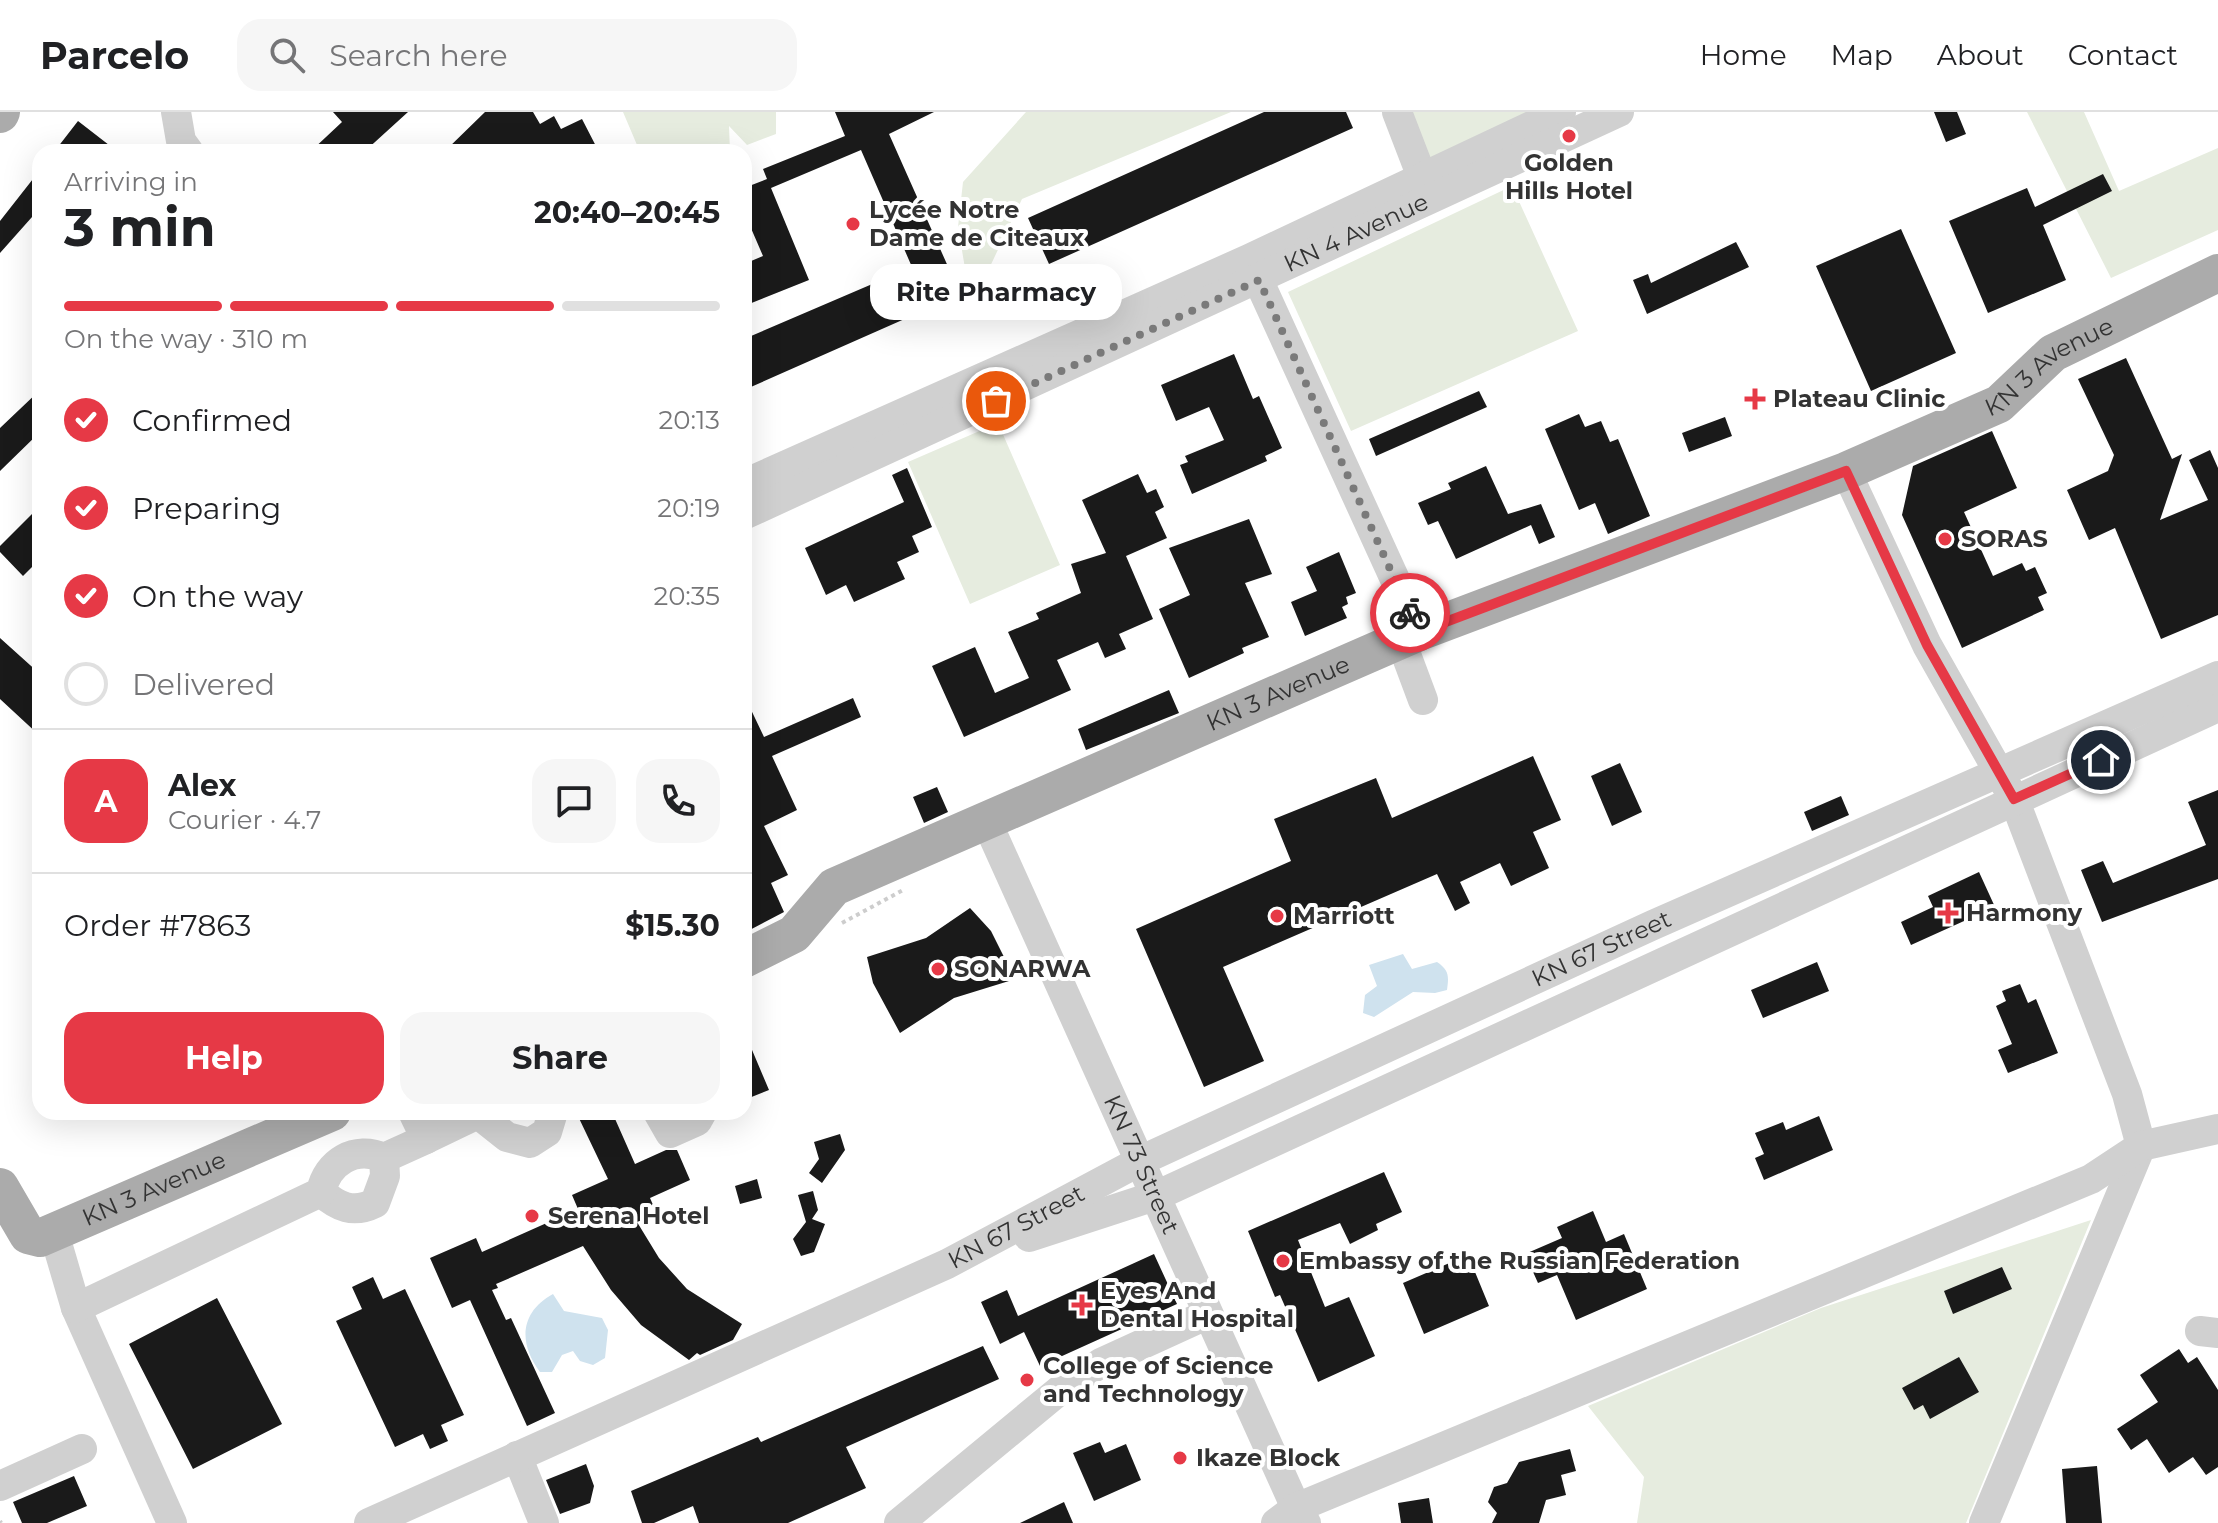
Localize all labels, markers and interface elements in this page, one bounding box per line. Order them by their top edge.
search box [237,19,797,91]
text: Parcelo [40,32,189,79]
icon: search [265,33,309,77]
text: Search here [329,37,508,74]
text: Home [1700,38,1787,72]
text: Map [1831,38,1893,72]
text: About [1937,38,2024,72]
text: Contact [2068,38,2178,72]
marker: Golden Hills Hotel [1560,127,1578,145]
place label: Golden Hills Hotel [1505,148,1633,205]
text: Arriving in [64,166,198,198]
street label: KN 4 Avenue [1279,187,1433,278]
text: 20:40–20:45 [534,194,720,231]
place label: Lycée Notre Dame de Citeaux [869,195,1085,252]
text: 3 min [64,196,216,259]
marker: Lycée Notre Dame de Citeaux [844,215,862,233]
callout: Rite Pharmacy [870,265,1122,321]
text: Rite Pharmacy [896,276,1096,308]
street label: KN 3 Avenue [1980,311,2118,422]
text: On the way · 310 m [64,323,308,355]
pin [962,367,1030,435]
icon: bag [974,379,1018,423]
place label: Plateau Clinic [1773,384,1945,413]
marker: Plateau Clinic [1744,388,1766,410]
icon: check [64,398,108,442]
text: Confirmed [132,402,292,439]
text: 20:13 [659,404,720,436]
icon: check [64,486,108,530]
text: Preparing [132,490,281,527]
text: 20:19 [657,492,720,524]
place label: SORAS [1961,524,2048,553]
marker: SORAS [1936,530,1954,548]
courier [1370,573,1450,653]
icon: check [64,574,108,618]
text: On the way [132,578,303,615]
text: 20:35 [653,580,720,612]
icon: bike [1388,591,1432,635]
street label: KN 3 Avenue [1202,649,1354,737]
text: Delivered [132,666,275,703]
pin [2067,726,2135,794]
icon: home [2079,738,2123,782]
button: chat [532,759,616,843]
button: phone [636,759,720,843]
text: Alex [168,767,236,804]
text: A [95,783,117,820]
text: Courier · 4.7 [168,804,321,836]
place label: Harmony [1966,898,2083,927]
place label: Marriott [1293,901,1395,930]
marker: Harmony [1937,902,1959,924]
street label: KN 67 Street [1527,904,1676,993]
text: Order #7863 [64,907,251,944]
text: $15.30 [625,907,720,944]
marker: Marriott [1268,907,1286,925]
place label: SONARWA [954,954,1091,983]
marker: SONARWA [929,960,947,978]
button: Help [64,1012,384,1104]
button: Share [400,1012,720,1104]
street label: KN 73 Street [1098,1090,1186,1239]
street label: KN 3 Avenue [78,1145,230,1232]
street label: KN 67 Street [943,1178,1090,1275]
place label: Serena Hotel [548,1201,709,1230]
marker: Serena Hotel [523,1207,541,1225]
place label: Embassy of the Russian Federation [1299,1246,1740,1275]
marker: Embassy of the Russian Federation [1274,1252,1292,1270]
place label: Eyes And Dental Hospital [1100,1276,1294,1333]
marker: Eyes And Dental Hospital [1071,1294,1093,1316]
place label: College of Science and Technology [1043,1351,1273,1408]
marker: College of Science and Technology [1018,1371,1036,1389]
place label: Ikaze Block [1196,1443,1340,1472]
marker: Ikaze Block [1171,1449,1189,1467]

